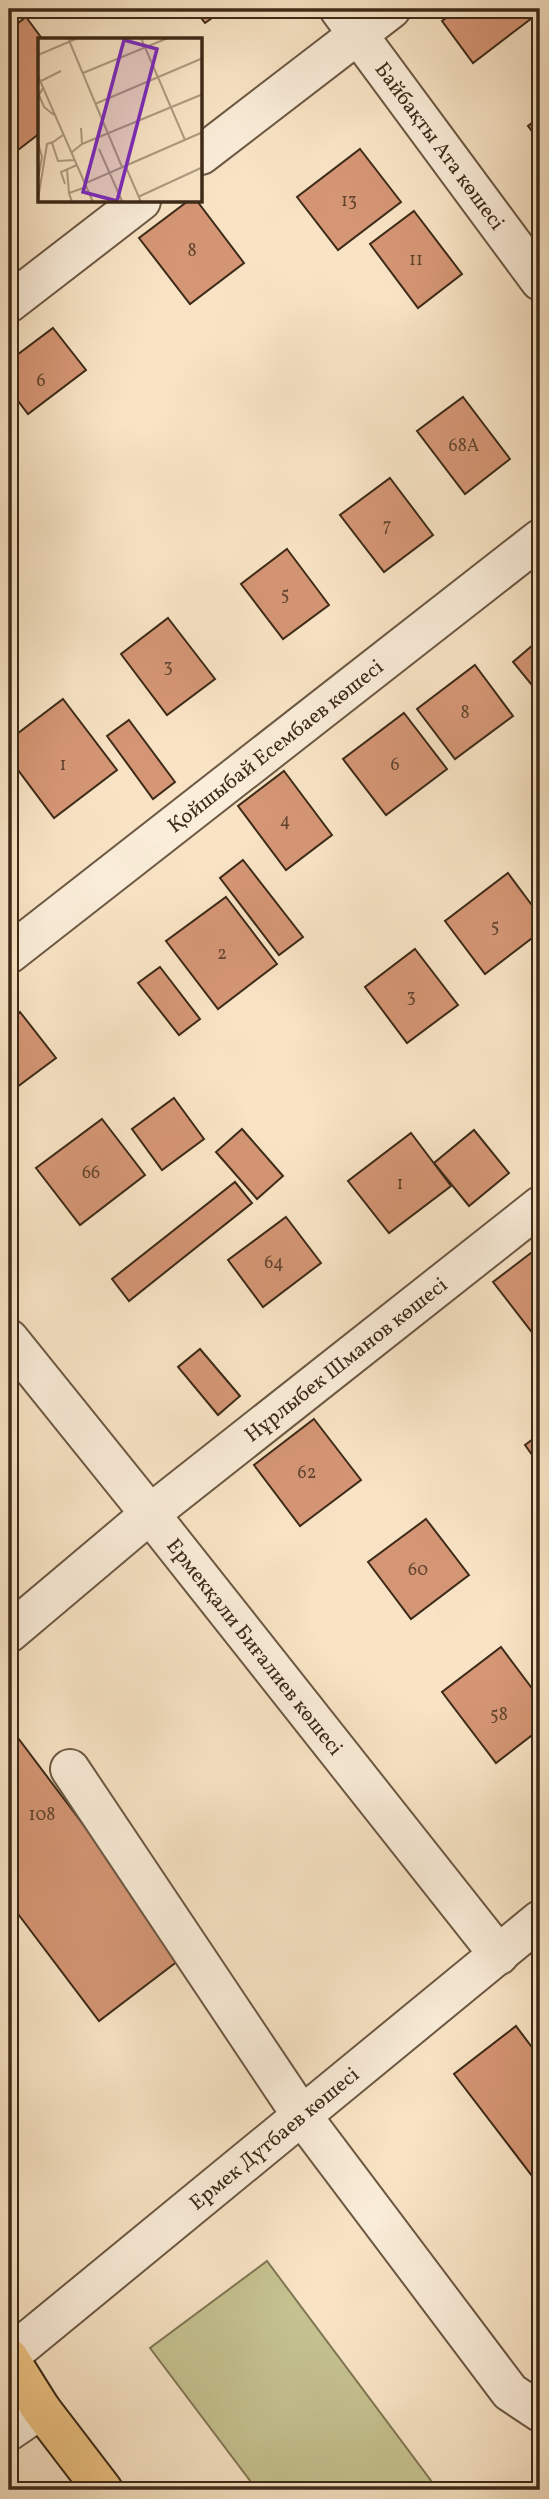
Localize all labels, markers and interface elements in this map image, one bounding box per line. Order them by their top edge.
inset map [38,38,203,203]
street label: Байбақты Ата көшесі [367,57,511,237]
house number: 13 [341,189,357,214]
house number: 8 [187,239,197,264]
house number: 11 [409,248,423,273]
house number: 6 [36,369,46,394]
house number: 68А [449,434,480,459]
house number: 7 [383,514,391,539]
house number: 5 [281,583,289,608]
street label: Қойшыбай Есембаев көшесі [162,653,390,841]
house number: 3 [163,655,173,680]
house number: 8 [460,701,470,726]
house number: 1 [60,753,66,778]
house number: 6 [390,753,400,778]
house number: 4 [280,809,290,834]
house number: 5 [491,915,499,940]
house number: 2 [217,942,227,967]
house number: 3 [406,985,416,1010]
house number: 66 [82,1161,100,1186]
house number: 1 [397,1172,403,1197]
house number: 64 [264,1251,284,1276]
street label: Нұрлыбек Шманов көшесі [239,1271,454,1450]
house number: 62 [298,1461,316,1486]
street label: Ермекқали Биғалиев көшесі [159,1533,349,1762]
house number: 60 [408,1558,428,1583]
house number: 58 [490,1703,508,1728]
house number: 108 [29,1803,55,1828]
street label: Ермек Дүтбаев көшесi [184,2061,366,2218]

